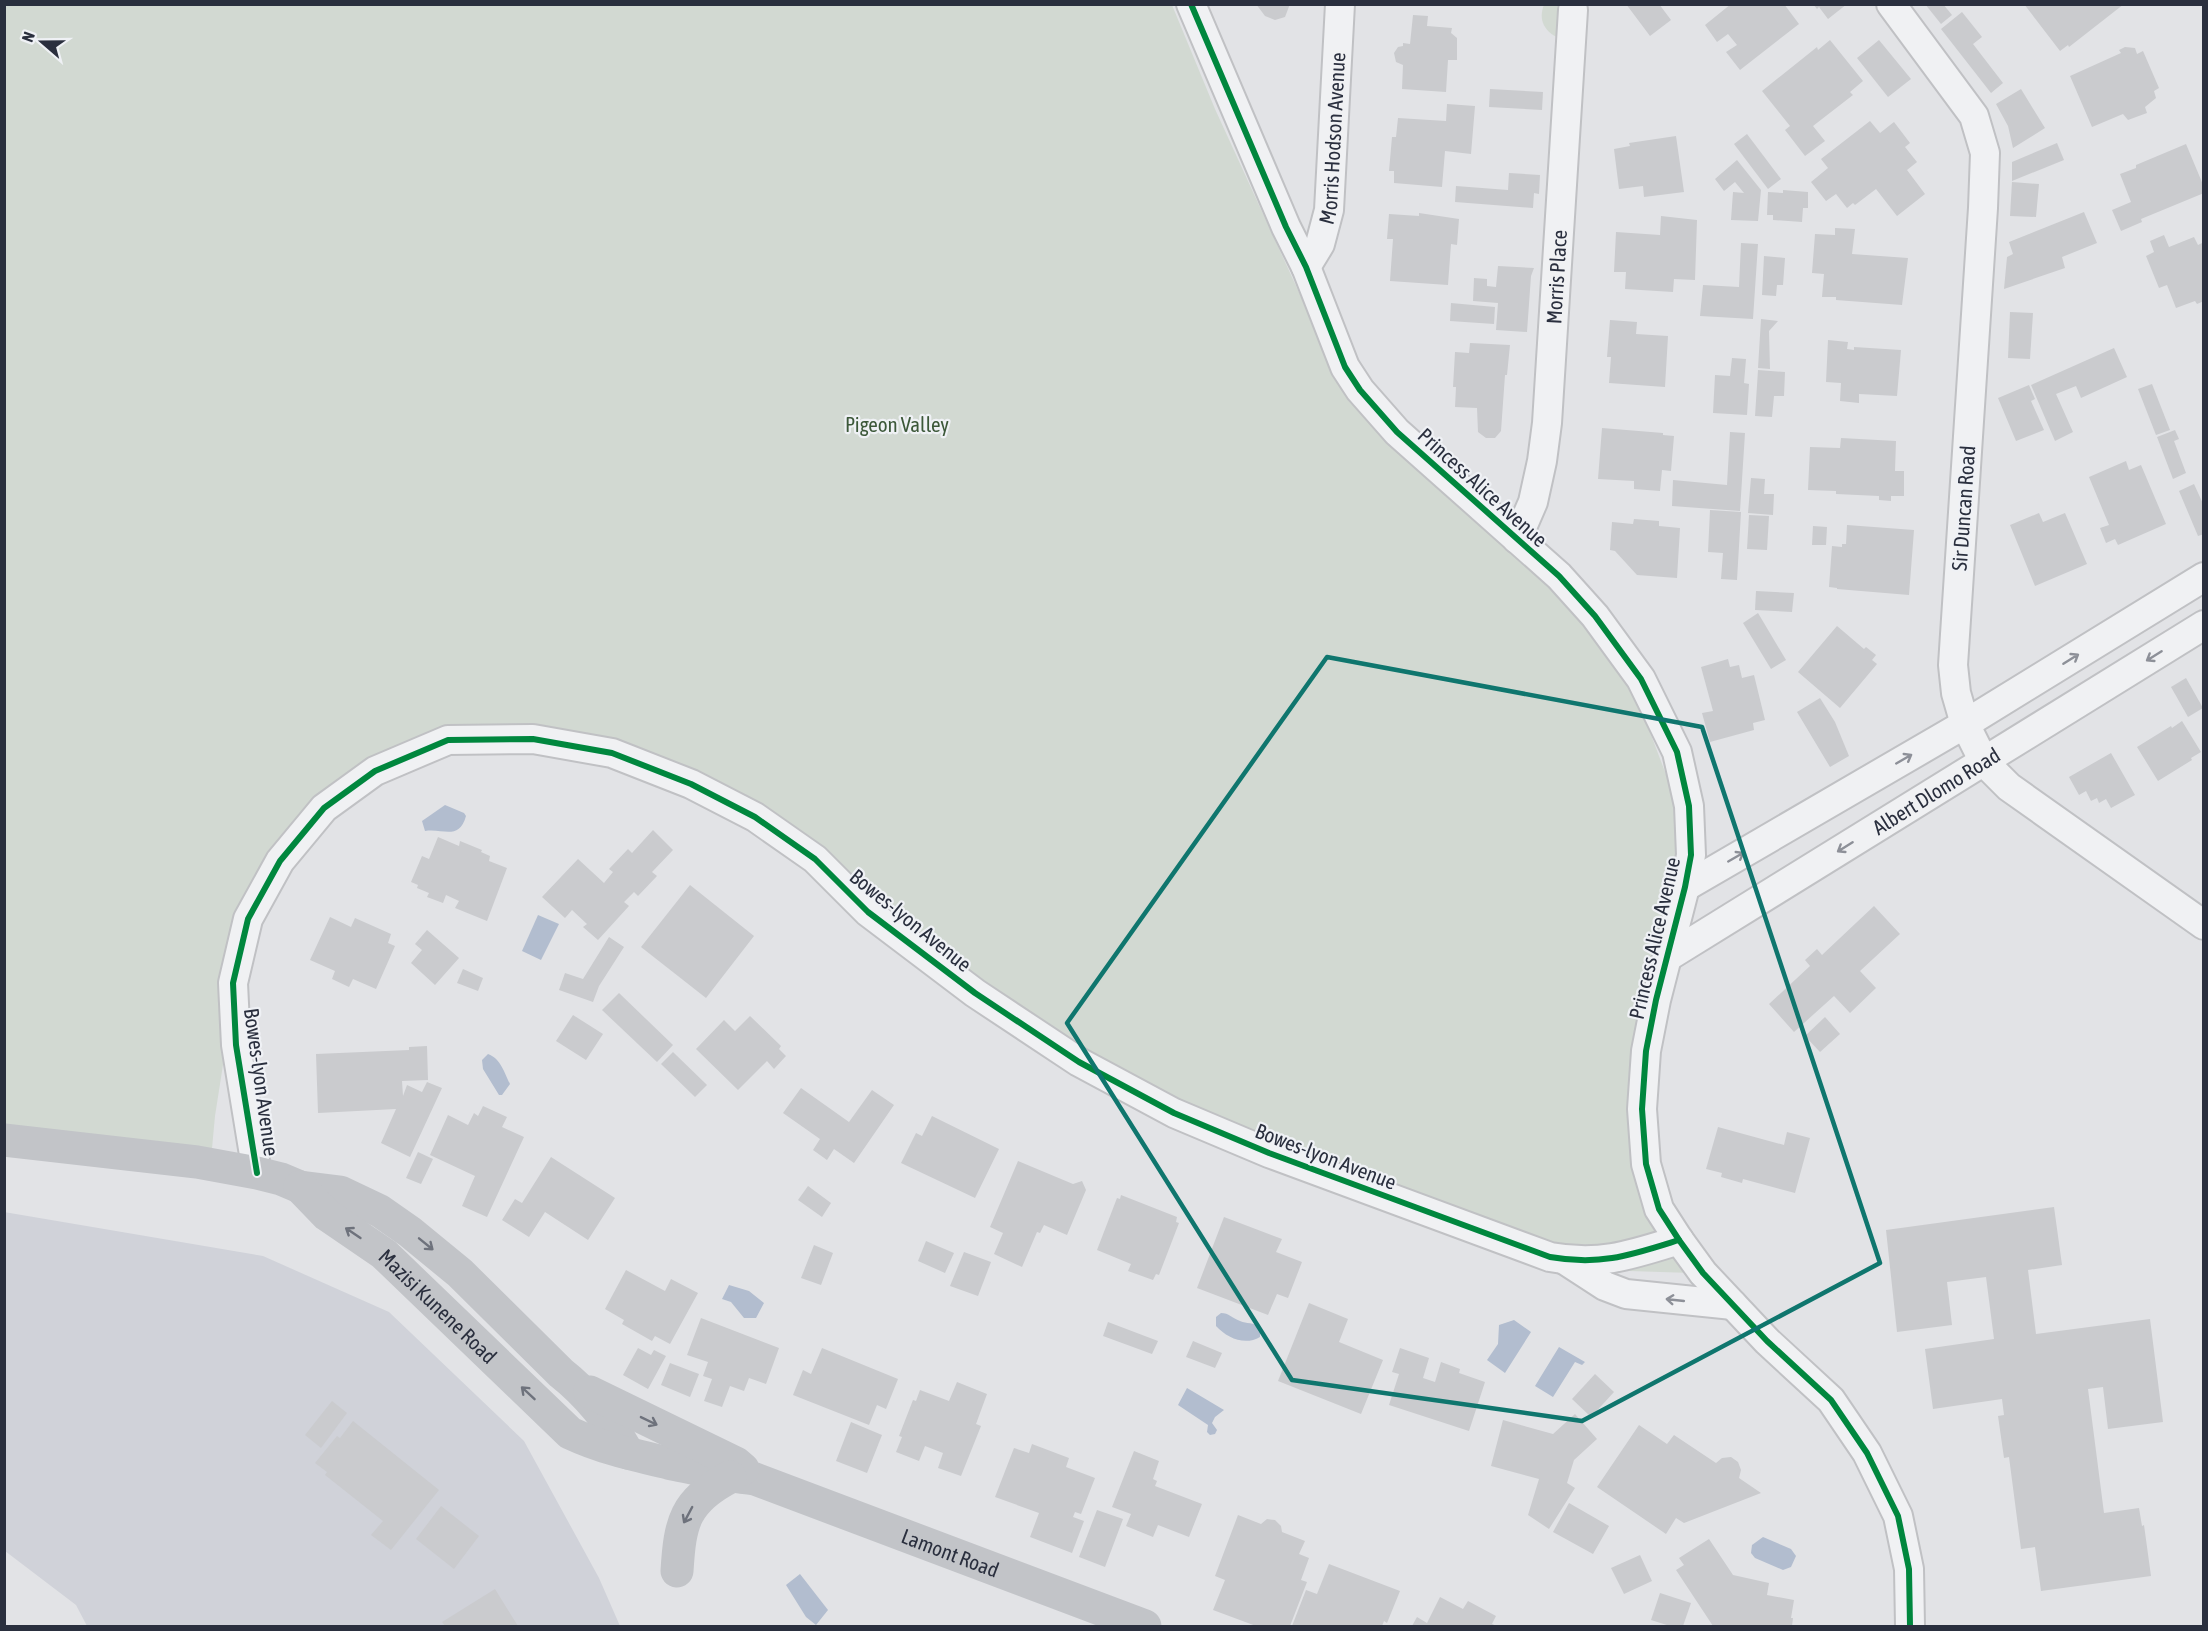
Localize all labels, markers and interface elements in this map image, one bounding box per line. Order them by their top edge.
north arrow [12,12,72,72]
text: N [18,29,38,44]
street label: Morris Hodson Avenue [1314,52,1349,227]
street label: Morris Place [1541,229,1571,325]
park label: Pigeon Valley [845,412,949,436]
street label: Princess Alice Avenue [1413,423,1553,551]
street label: Sir Duncan Road [1947,445,1979,571]
one-way arrow [2146,651,2163,663]
one-way arrow [2062,652,2079,664]
street label: Albert Dlomo Road [1868,742,2004,839]
one-way arrow [1895,753,1912,765]
one-way arrow [1837,842,1854,854]
one-way arrow [1727,851,1744,863]
street label: Princess Alice Avenue [1624,855,1684,1021]
street label: Bowes-lyon Avenue [846,864,976,976]
street label: Bowes-lyon Avenue [240,1007,284,1157]
street label: Bowes-lyon Avenue [1252,1118,1400,1194]
one-way arrow [346,1227,362,1239]
one-way arrow [417,1238,433,1251]
street label: Mazisi Kunene Road [374,1244,502,1368]
one-way arrow [1666,1294,1686,1305]
one-way arrow [520,1386,535,1400]
one-way arrow [640,1415,658,1427]
one-way arrow [682,1506,693,1524]
street label: Lamont Road [898,1523,1002,1582]

